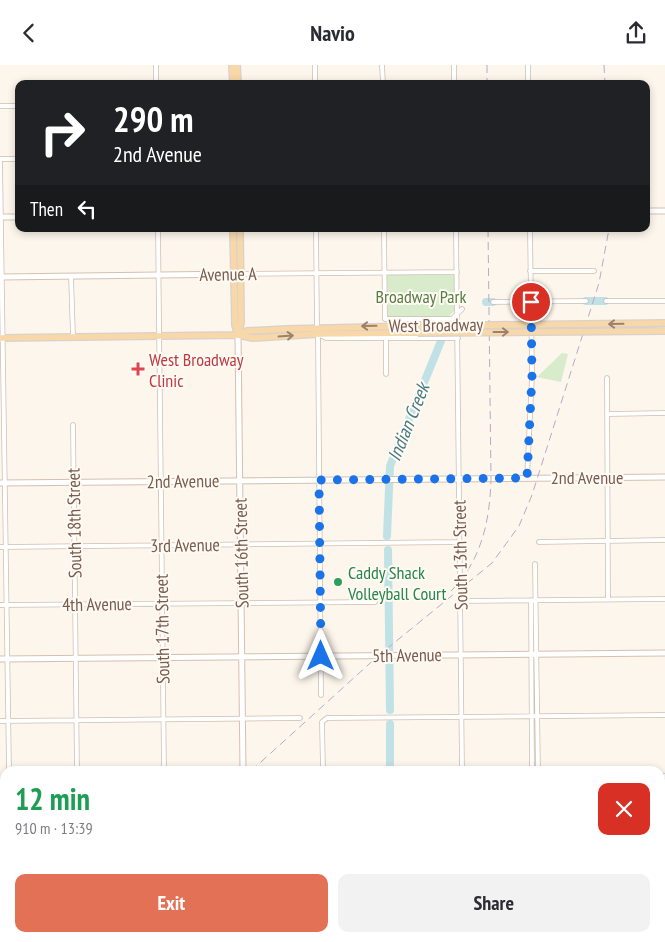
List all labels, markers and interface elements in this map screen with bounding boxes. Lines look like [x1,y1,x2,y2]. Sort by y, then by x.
icon: back [15,19,43,47]
text: Navio [310,19,355,47]
icon: share [622,19,650,47]
text: 290 m [113,96,194,142]
icon: right [30,100,95,165]
text: 2nd Avenue [113,140,202,168]
icon: left [73,195,101,223]
text: Then [30,197,63,221]
street label: Avenue A [199,262,257,286]
pin [510,281,552,323]
park label: Broadway Park [376,285,466,308]
icon: arrive [517,288,545,316]
street label: West Broadway [389,313,484,337]
one-way arrow [609,319,625,329]
one-way arrow [361,321,377,331]
one-way arrow [493,327,509,337]
one-way arrow [278,331,294,341]
place label: West Broadway Clinic [149,348,244,392]
marker: West Broadway Clinic [131,362,145,376]
water label: Indian Creek [382,377,435,464]
street label: 2nd Avenue [551,466,623,489]
street label: South 18th Street [62,468,86,578]
street label: 2nd Avenue [146,469,220,493]
street label: South 16th Street [229,498,253,608]
street label: South 13th Street [448,500,472,610]
street label: 3rd Avenue [150,533,220,557]
place label: Caddy Shack Volleyball Court [347,561,446,605]
street label: South 17th Street [150,574,174,684]
marker: Caddy Shack Volleyball Court [332,576,344,588]
street label: 4th Avenue [62,592,132,616]
position arrow [294,629,346,681]
street label: 5th Avenue [372,643,442,667]
text: 12 min [15,779,90,818]
button: close [598,783,650,835]
text: 910 m · 13:39 [15,818,93,838]
button: Exit [15,874,328,932]
button: Share [338,874,650,932]

